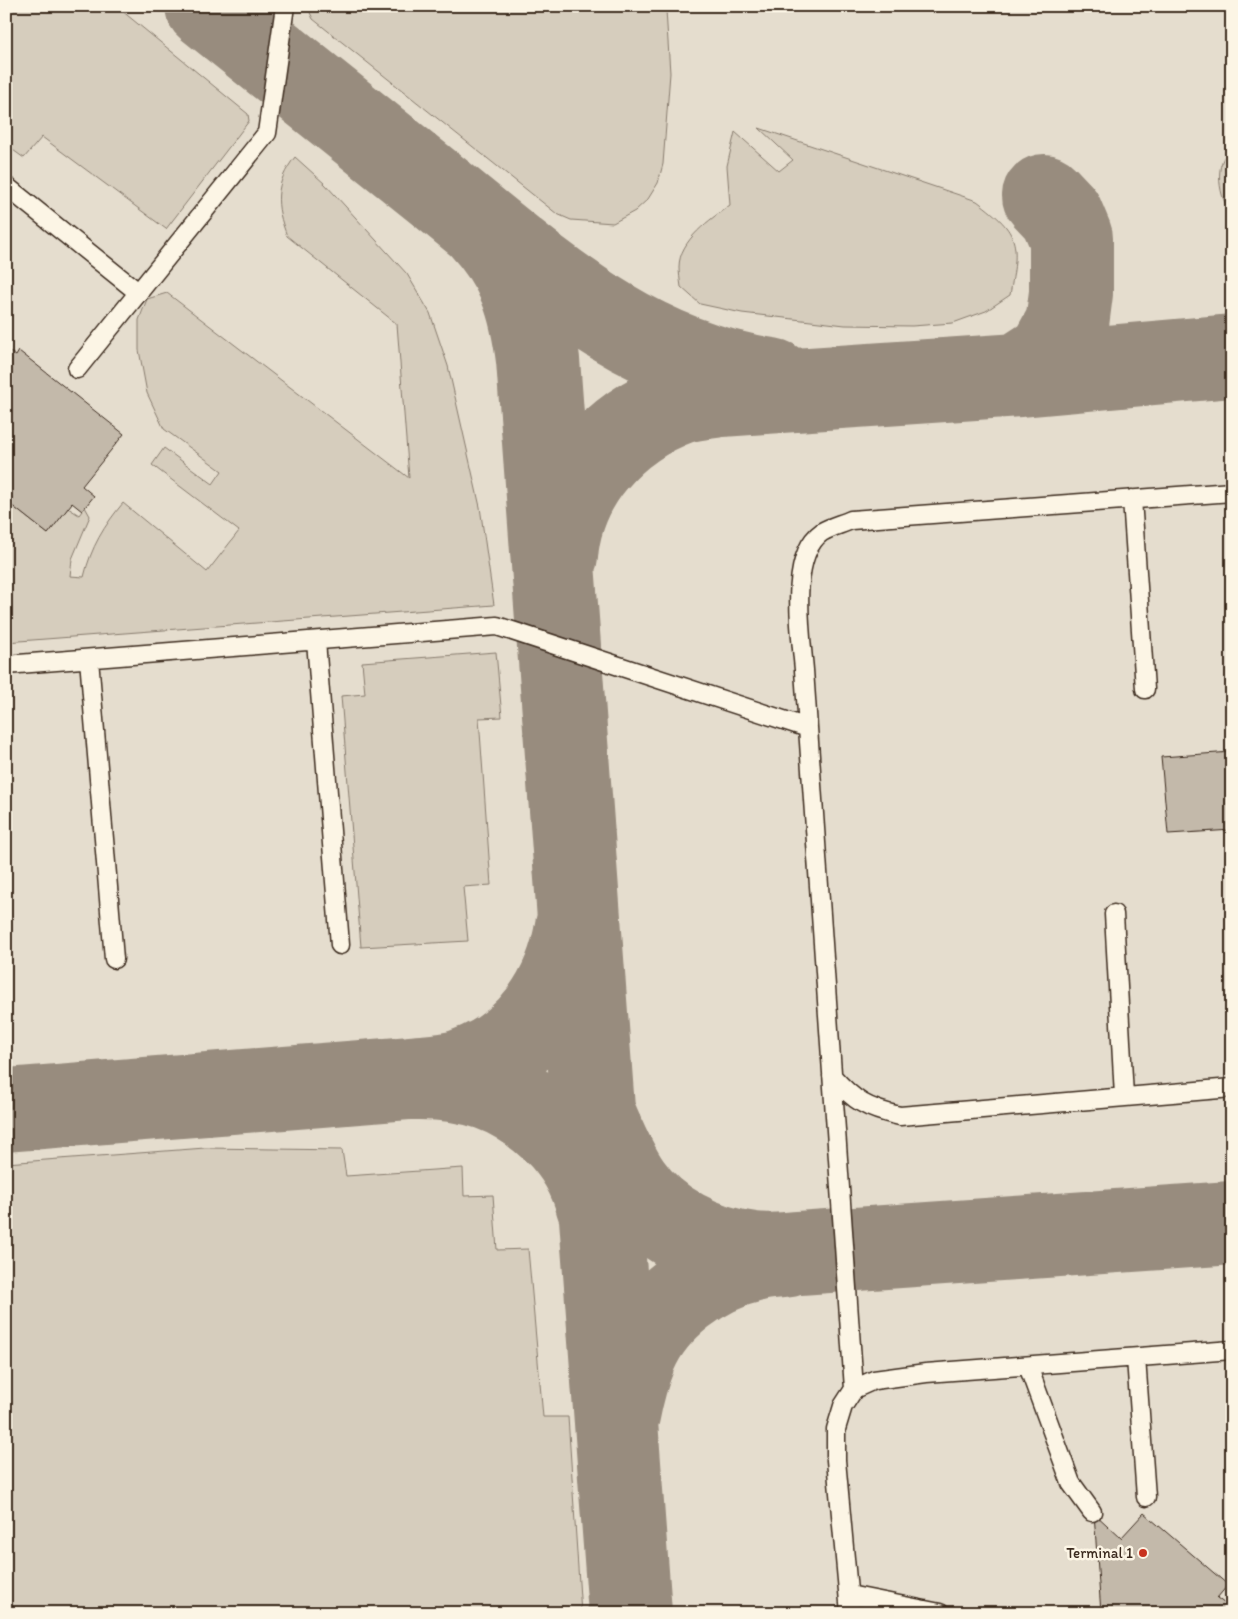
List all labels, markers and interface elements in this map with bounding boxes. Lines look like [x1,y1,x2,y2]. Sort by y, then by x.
place label: Terminal 1 [1066,1544,1133,1562]
marker: Terminal 1 [1137,1547,1149,1559]

